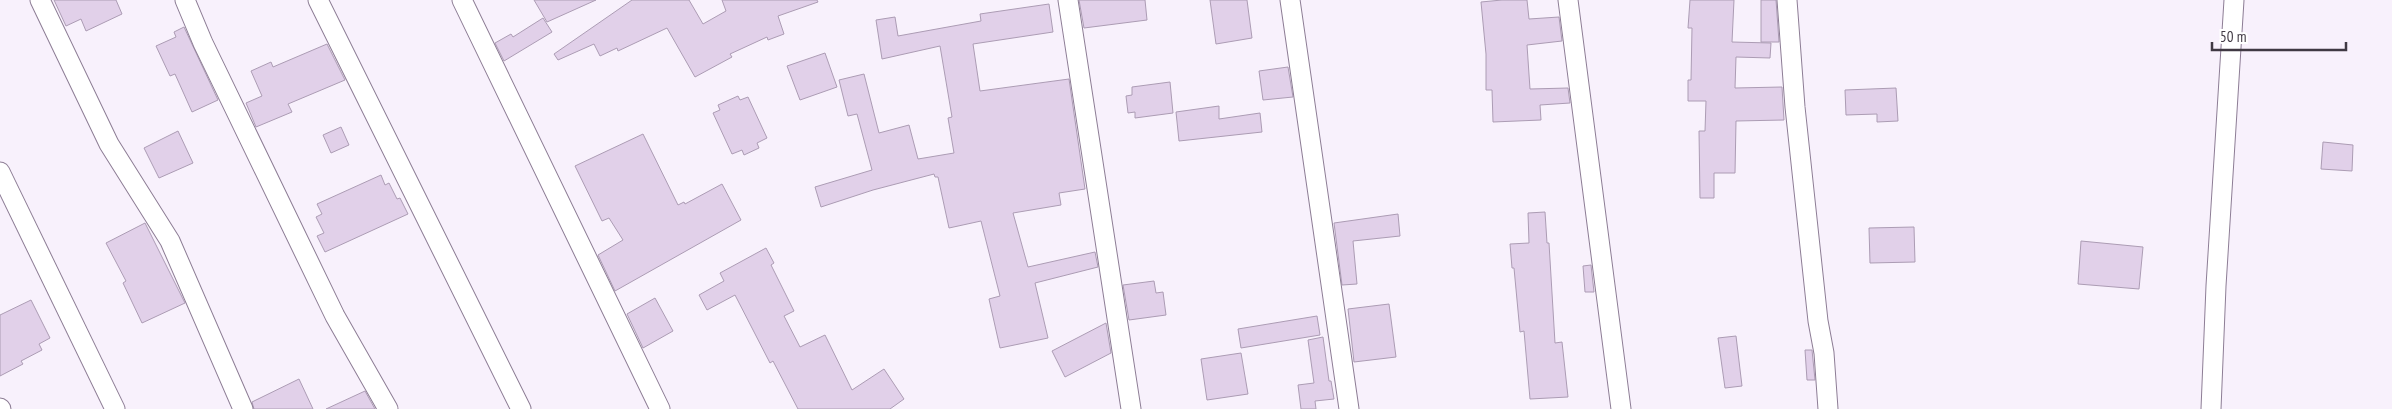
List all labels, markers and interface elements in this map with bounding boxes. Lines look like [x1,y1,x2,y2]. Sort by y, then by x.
scale bar [2212,20,2346,52]
text: 50 m [2220,27,2246,46]

